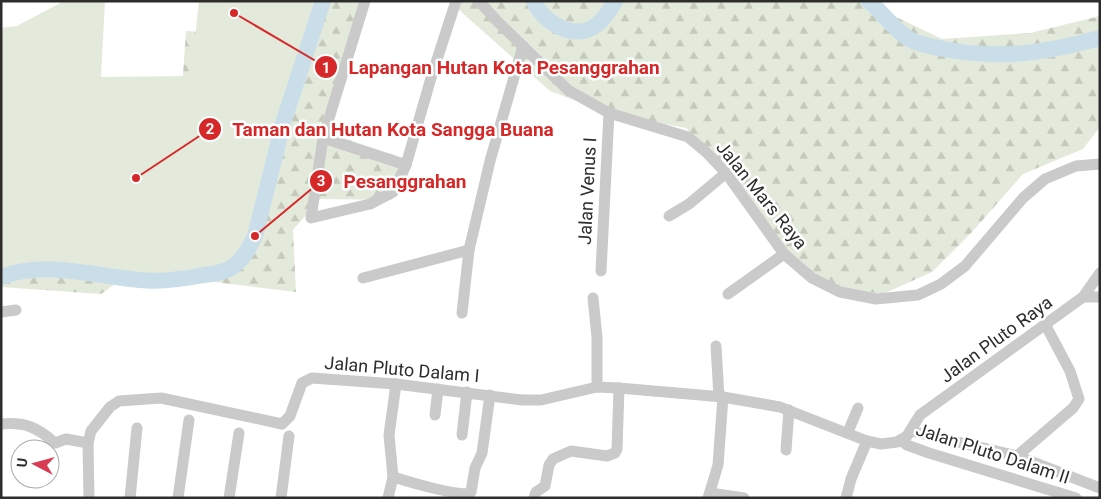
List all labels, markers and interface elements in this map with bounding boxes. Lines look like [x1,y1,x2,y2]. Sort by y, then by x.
callout: Lapangan Hutan Kota Pesanggrahan [314,50,670,84]
text: Lapangan Hutan Kota Pesanggrahan [348,56,660,79]
text: 1 [322,59,330,77]
callout: Taman dan Hutan Kota Sangga Buana [197,112,564,146]
text: Taman dan Hutan Kota Sangga Buana [232,118,554,141]
text: 2 [206,120,215,138]
street label: Jalan Venus I [574,137,600,245]
street label: Jalan Mars Raya [712,137,812,253]
callout: Pesanggrahan [309,164,477,198]
text: Pesanggrahan [344,170,466,193]
text: 3 [317,172,325,190]
street label: Jalan Pluto Raya [936,291,1056,387]
street label: Jalan Pluto Dalam I [324,352,480,386]
street label: Jalan Pluto Dalam II [914,418,1072,488]
north arrow [10,439,60,489]
text: U [14,457,31,468]

